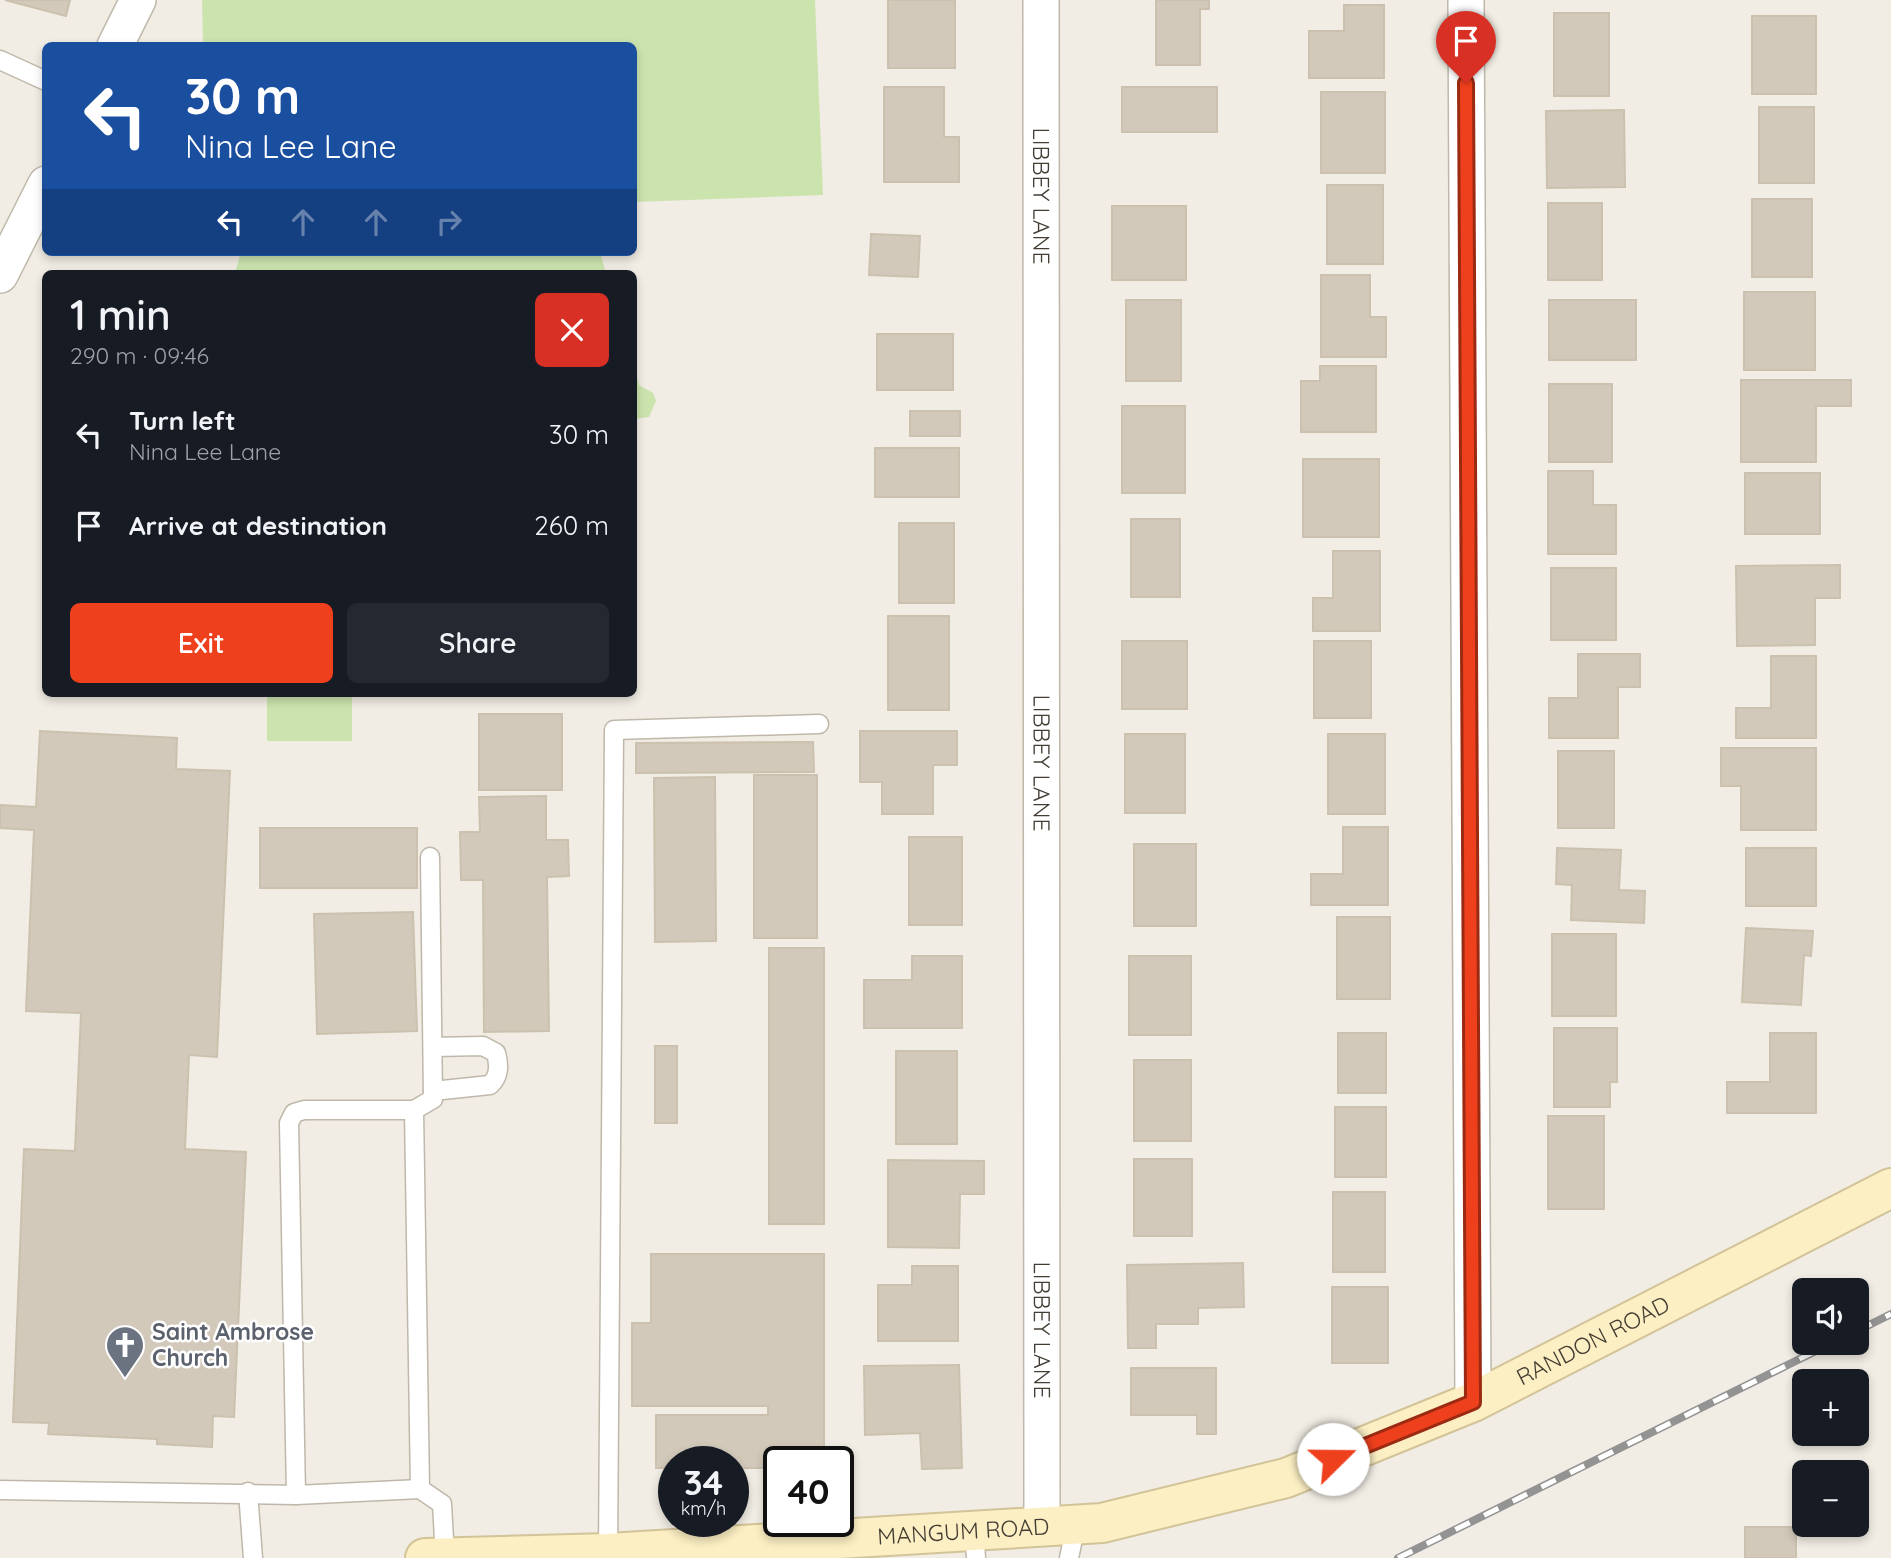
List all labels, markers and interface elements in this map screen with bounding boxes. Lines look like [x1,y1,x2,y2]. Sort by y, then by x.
pin [1436,11,1496,83]
icon: arrive [1447,22,1485,60]
text: 30 m [185,65,300,126]
icon: left [70,70,161,161]
text: Nina Lee Lane [185,126,397,166]
street label: LIBBEY LANE [1027,127,1056,265]
icon: left [211,203,249,241]
icon: ahead [284,203,322,241]
icon: ahead [357,203,395,241]
icon: right [430,203,468,241]
text: 1 min [70,288,171,341]
button: close [535,293,609,367]
text: 290 m · 09:46 [70,341,209,370]
text: Turn left [129,404,236,437]
icon: left [70,416,108,454]
text: 30 m [549,418,609,451]
text: Nina Lee Lane [129,437,281,466]
icon: arrive [70,507,108,545]
text: Arrive at destination [129,509,387,542]
text: 260 m [534,509,609,542]
button: Exit [70,603,333,683]
button: Share [347,603,609,683]
street label: LIBBEY LANE [1027,694,1057,832]
street label: LIBBEY LANE [1028,1261,1057,1399]
map controls [1792,1278,1869,1537]
button: sound [1792,1278,1869,1355]
street label: RANDON ROAD [1511,1289,1674,1391]
place label: Saint Ambrose Church [152,1317,314,1372]
church icon: Saint Ambrose Church [104,1324,146,1379]
button: + [1792,1369,1869,1446]
position arrow [1296,1422,1370,1496]
speed limit sign: 40 [763,1446,854,1537]
text: 34 [684,1460,723,1504]
button: − [1792,1460,1869,1537]
text: km/h [681,1497,726,1520]
street label: MANGUM ROAD [876,1511,1050,1551]

